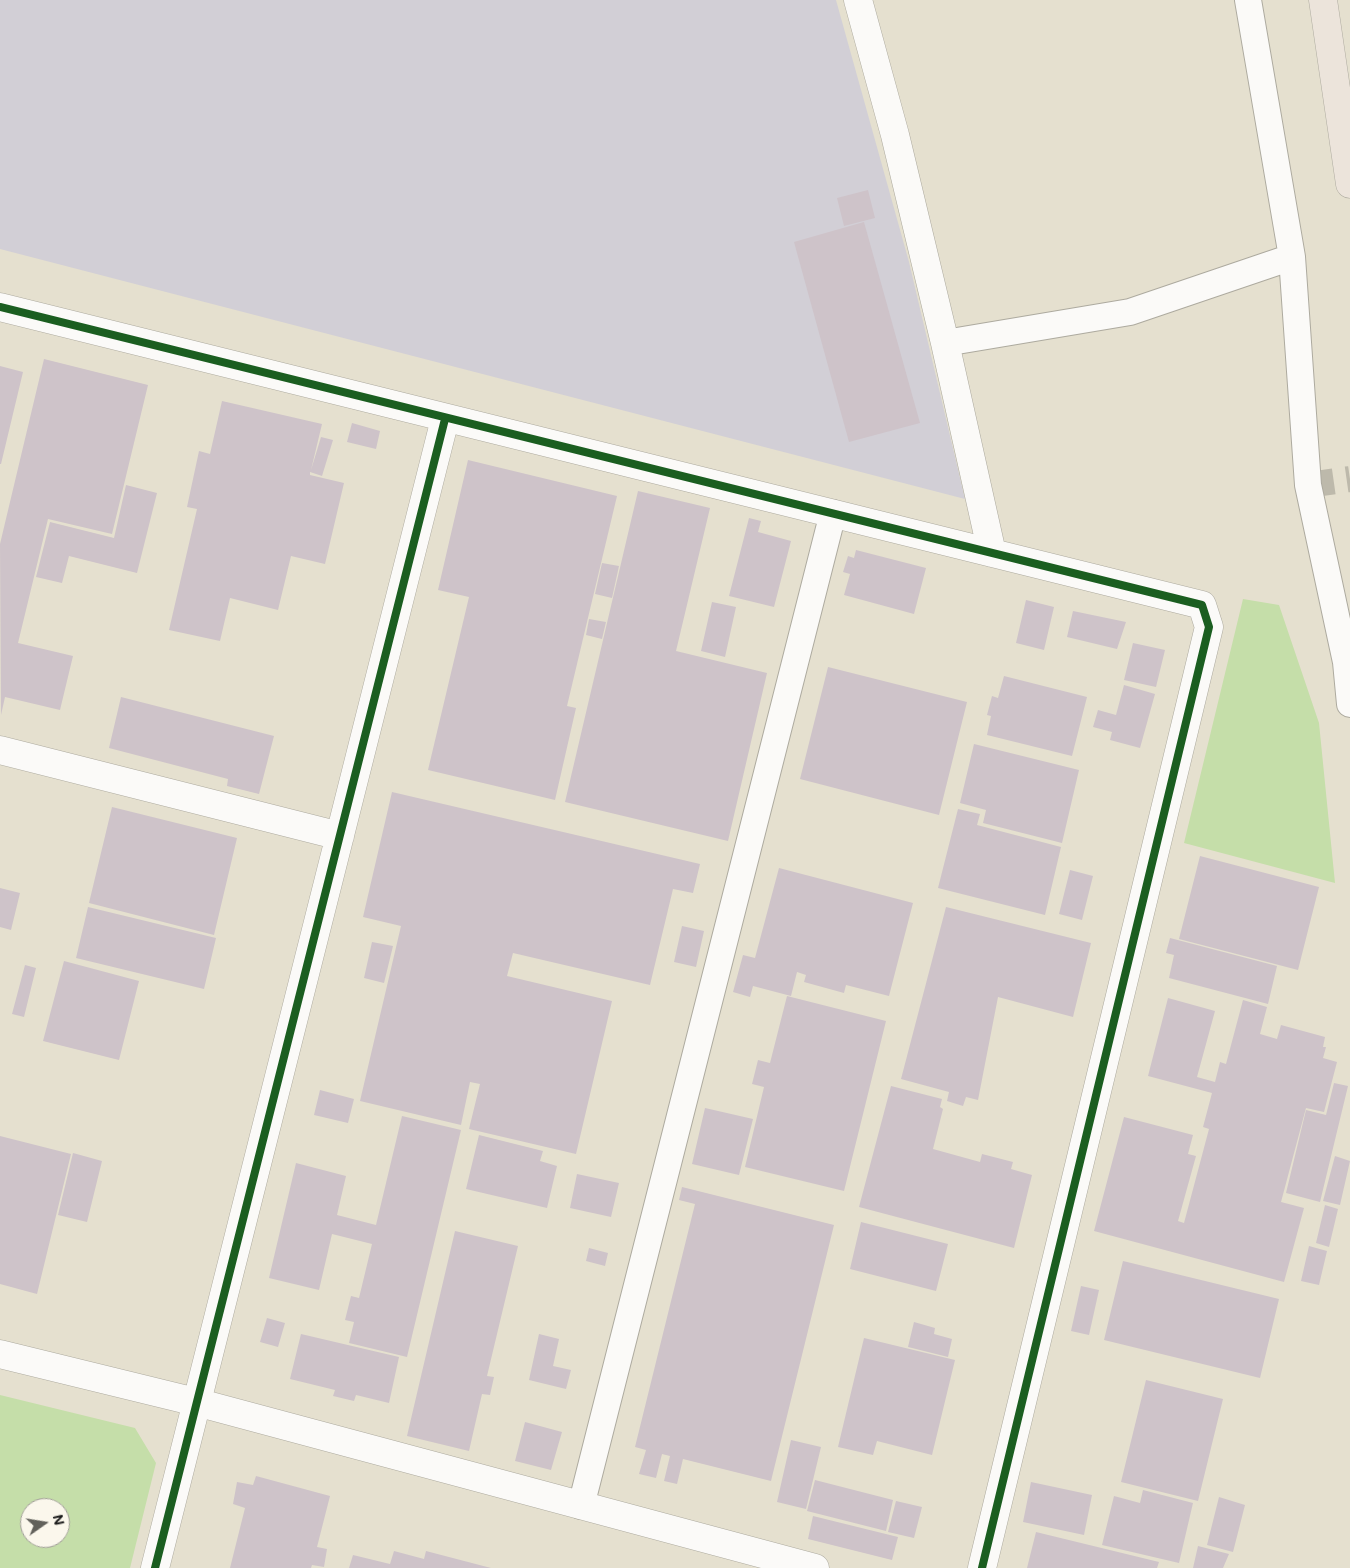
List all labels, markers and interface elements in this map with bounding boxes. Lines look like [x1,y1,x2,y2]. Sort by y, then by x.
north arrow [20,1498,70,1548]
text: N [49,1512,70,1527]

